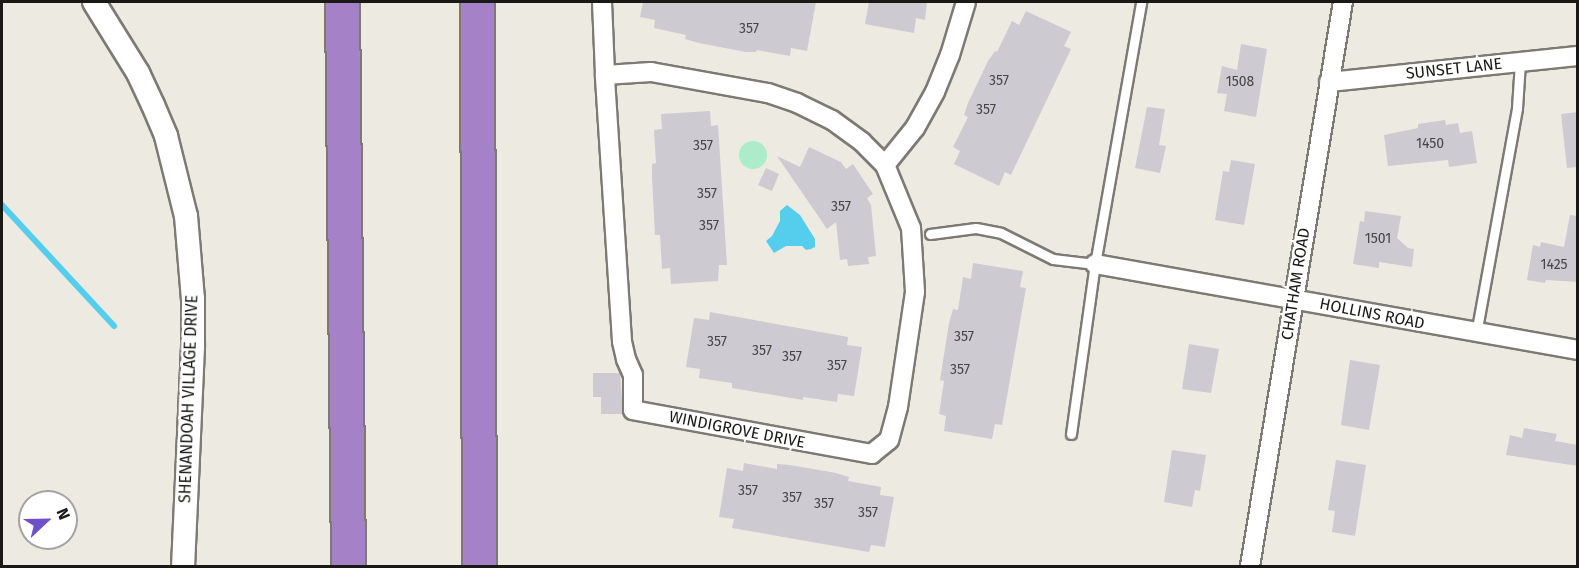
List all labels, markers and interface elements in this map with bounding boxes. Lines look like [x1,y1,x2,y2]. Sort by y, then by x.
house number: 357 [739,21,759,37]
street label: SUNSET LANE [1405,54,1503,84]
house number: 357 [989,73,1009,89]
house number: 1508 [1226,74,1254,90]
house number: 357 [976,102,996,118]
house number: 1450 [1416,136,1444,152]
house number: 357 [693,138,713,154]
house number: 357 [697,186,717,202]
house number: 357 [831,199,851,215]
house number: 357 [699,218,719,234]
street label: CHATHAM ROAD [1278,227,1314,341]
house number: 1501 [1365,231,1391,247]
house number: 1425 [1540,257,1568,273]
street label: HOLLINS ROAD [1318,294,1426,334]
street label: SHENANDOAH VILLAGE DRIVE [176,295,202,503]
house number: 357 [954,329,974,345]
house number: 357 [707,334,727,350]
house number: 357 [752,343,772,359]
house number: 357 [782,349,802,365]
house number: 357 [827,358,847,374]
house number: 357 [950,362,970,378]
street label: WINDIGROVE DRIVE [667,407,807,453]
house number: 357 [738,483,758,499]
north arrow [18,490,78,550]
house number: 357 [782,490,802,506]
house number: 357 [814,496,834,512]
text: N [53,505,74,522]
house number: 357 [858,505,878,521]

